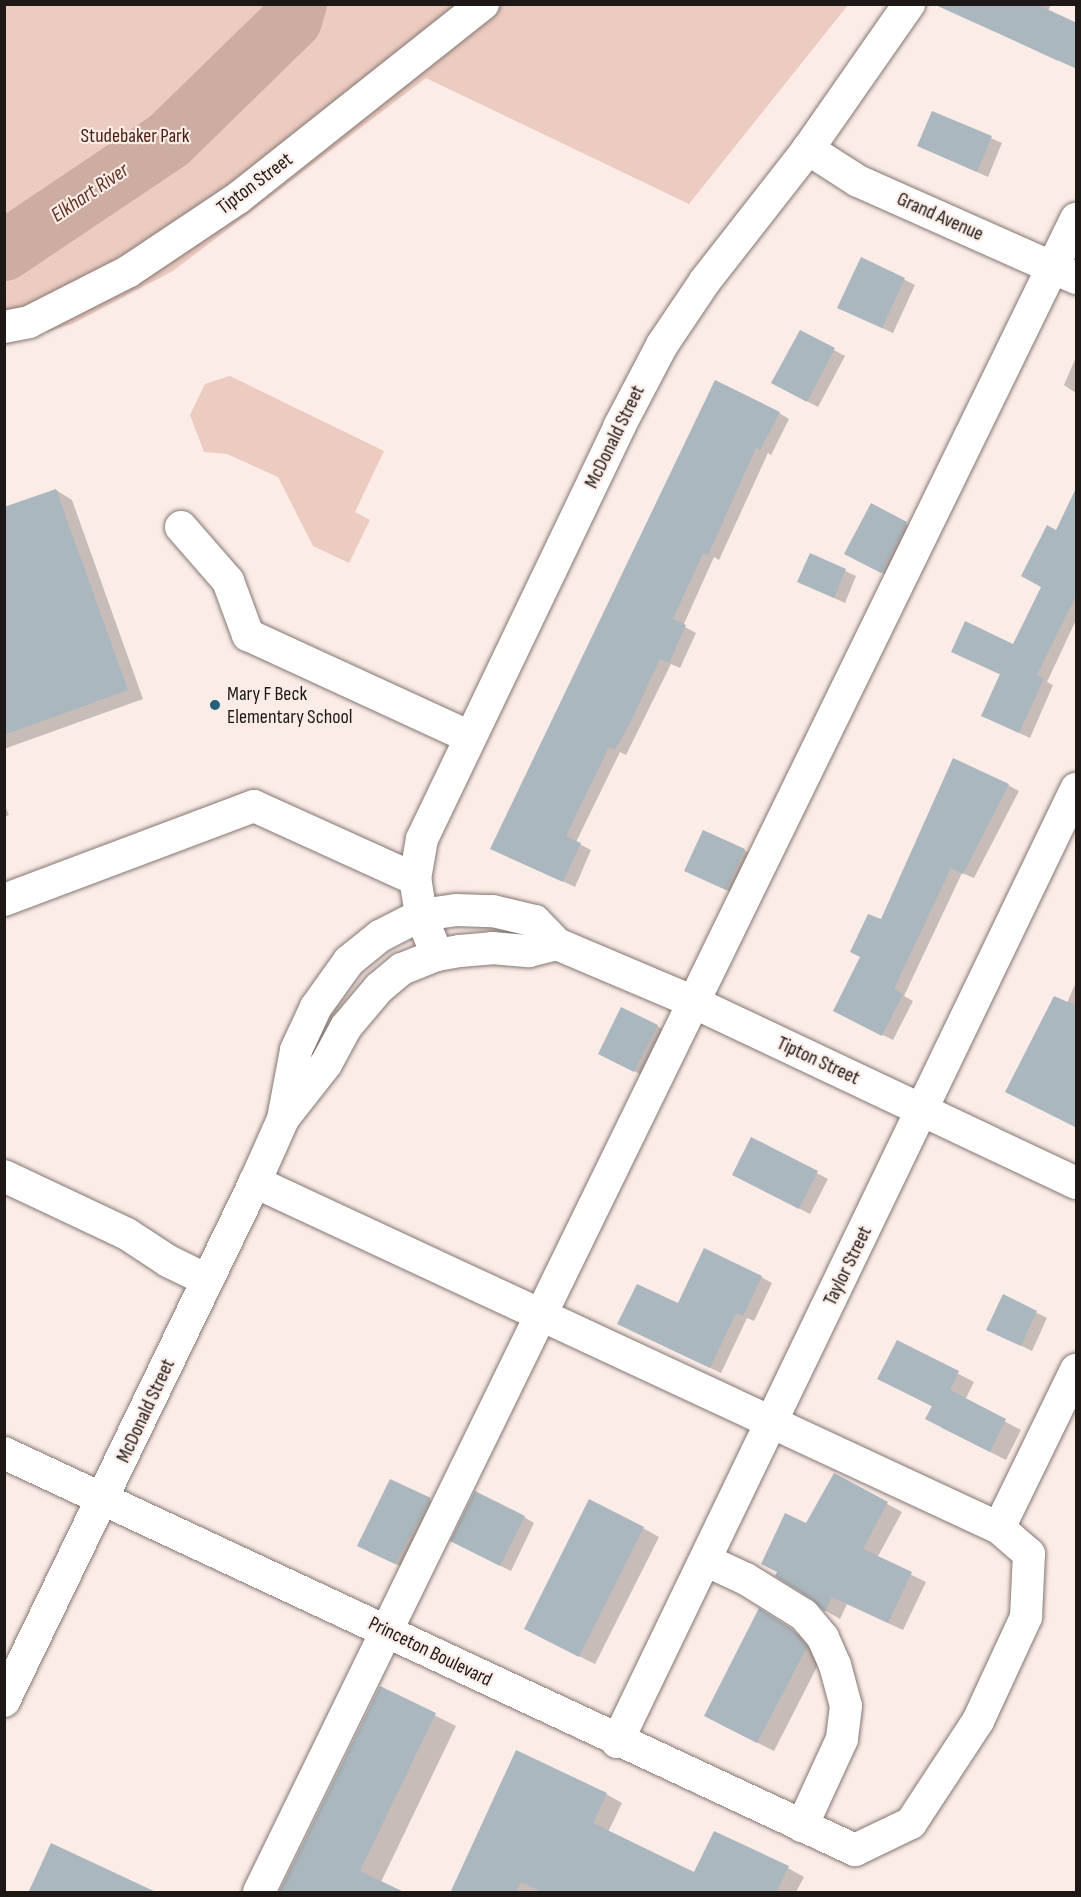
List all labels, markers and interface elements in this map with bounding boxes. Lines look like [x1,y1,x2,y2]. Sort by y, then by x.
park label: Studebaker Park [81,124,189,148]
street label: Tipton Street [213,148,297,220]
water label: Elkhart River [46,158,134,228]
street label: Grand Avenue [893,187,987,247]
street label: McDonald Street [580,382,650,492]
place label: Mary F Beck Elementary School [227,682,353,729]
marker: Mary F Beck Elementary School [208,698,222,712]
street label: Tipton Street [773,1031,863,1091]
street label: Taylor Street [819,1222,877,1310]
street label: McDonald Street [112,1355,180,1467]
street label: Princeton Boulevard [364,1612,496,1692]

